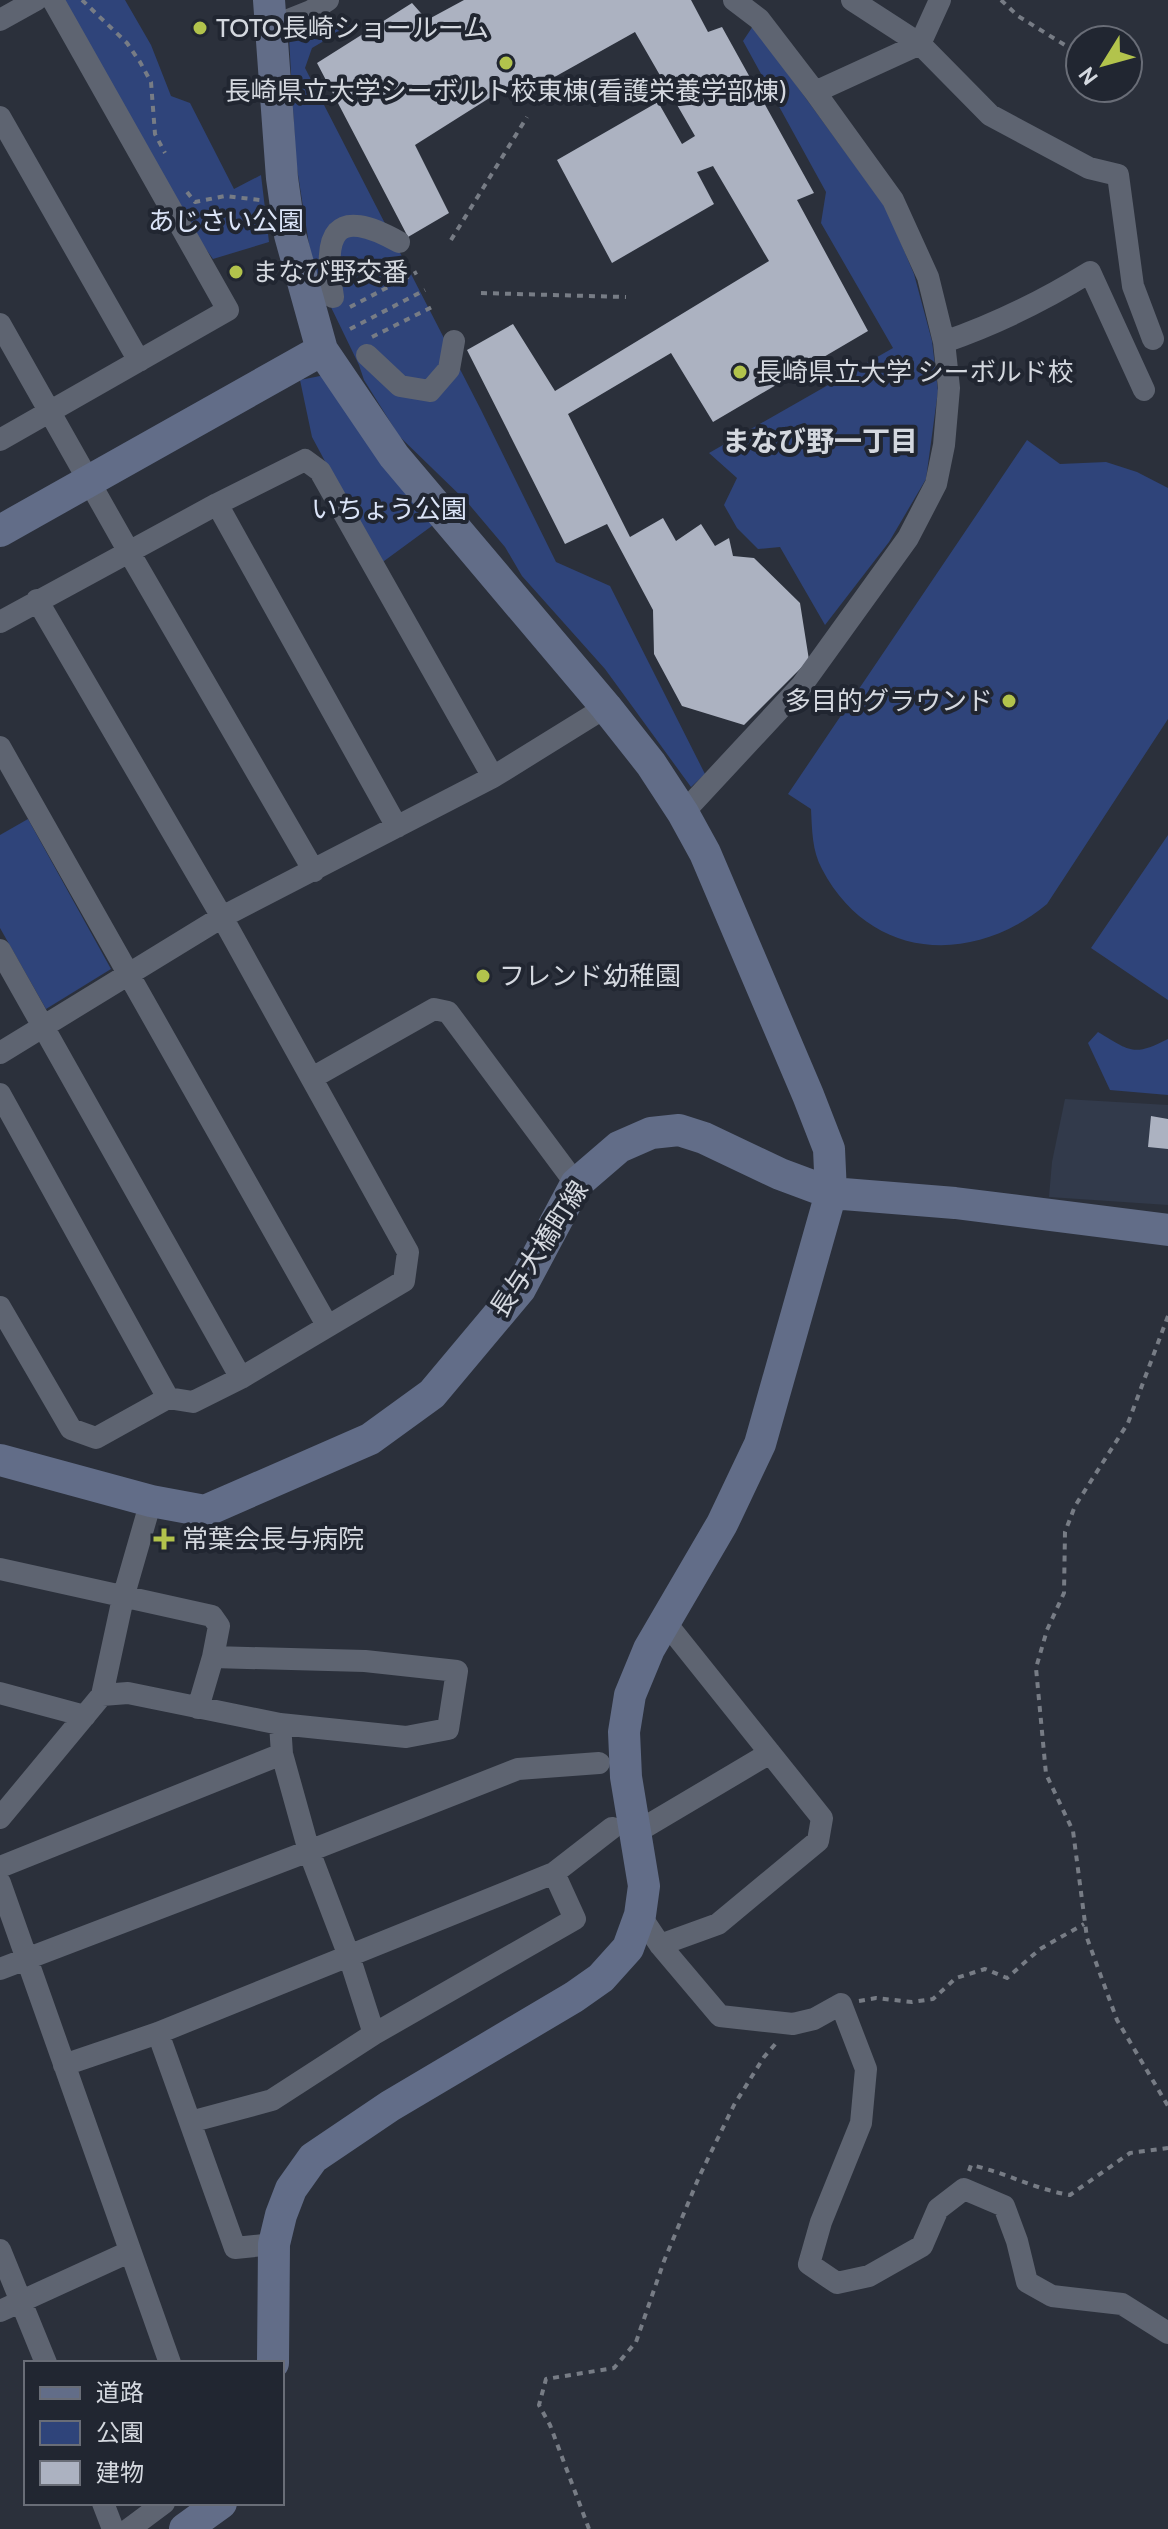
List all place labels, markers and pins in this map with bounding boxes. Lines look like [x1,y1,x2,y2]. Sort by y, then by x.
place label: TOTO長崎ショールーム [216,12,489,44]
marker: TOTO長崎ショールーム [191,19,209,37]
marker: 長崎県立大学シーボルト校東棟(看護栄養学部棟) [497,54,515,72]
place label: 長崎県立大学シーボルト校東棟(看護栄養学部棟) [225,75,787,107]
place label: まなび野交番 [252,256,408,288]
marker: まなび野交番 [227,263,245,281]
place label: 長崎県立大学 シーボルド校 [756,356,1074,388]
marker: 長崎県立大学 シーボルド校 [731,363,749,381]
place label: 多目的グラウンド [785,685,993,717]
marker: 多目的グラウンド [1000,692,1018,710]
place label: フレンド幼稚園 [499,960,681,992]
marker: フレンド幼稚園 [474,967,492,985]
place label: 常葉会長与病院 [182,1523,364,1555]
marker: 常葉会長与病院 [153,1528,175,1550]

